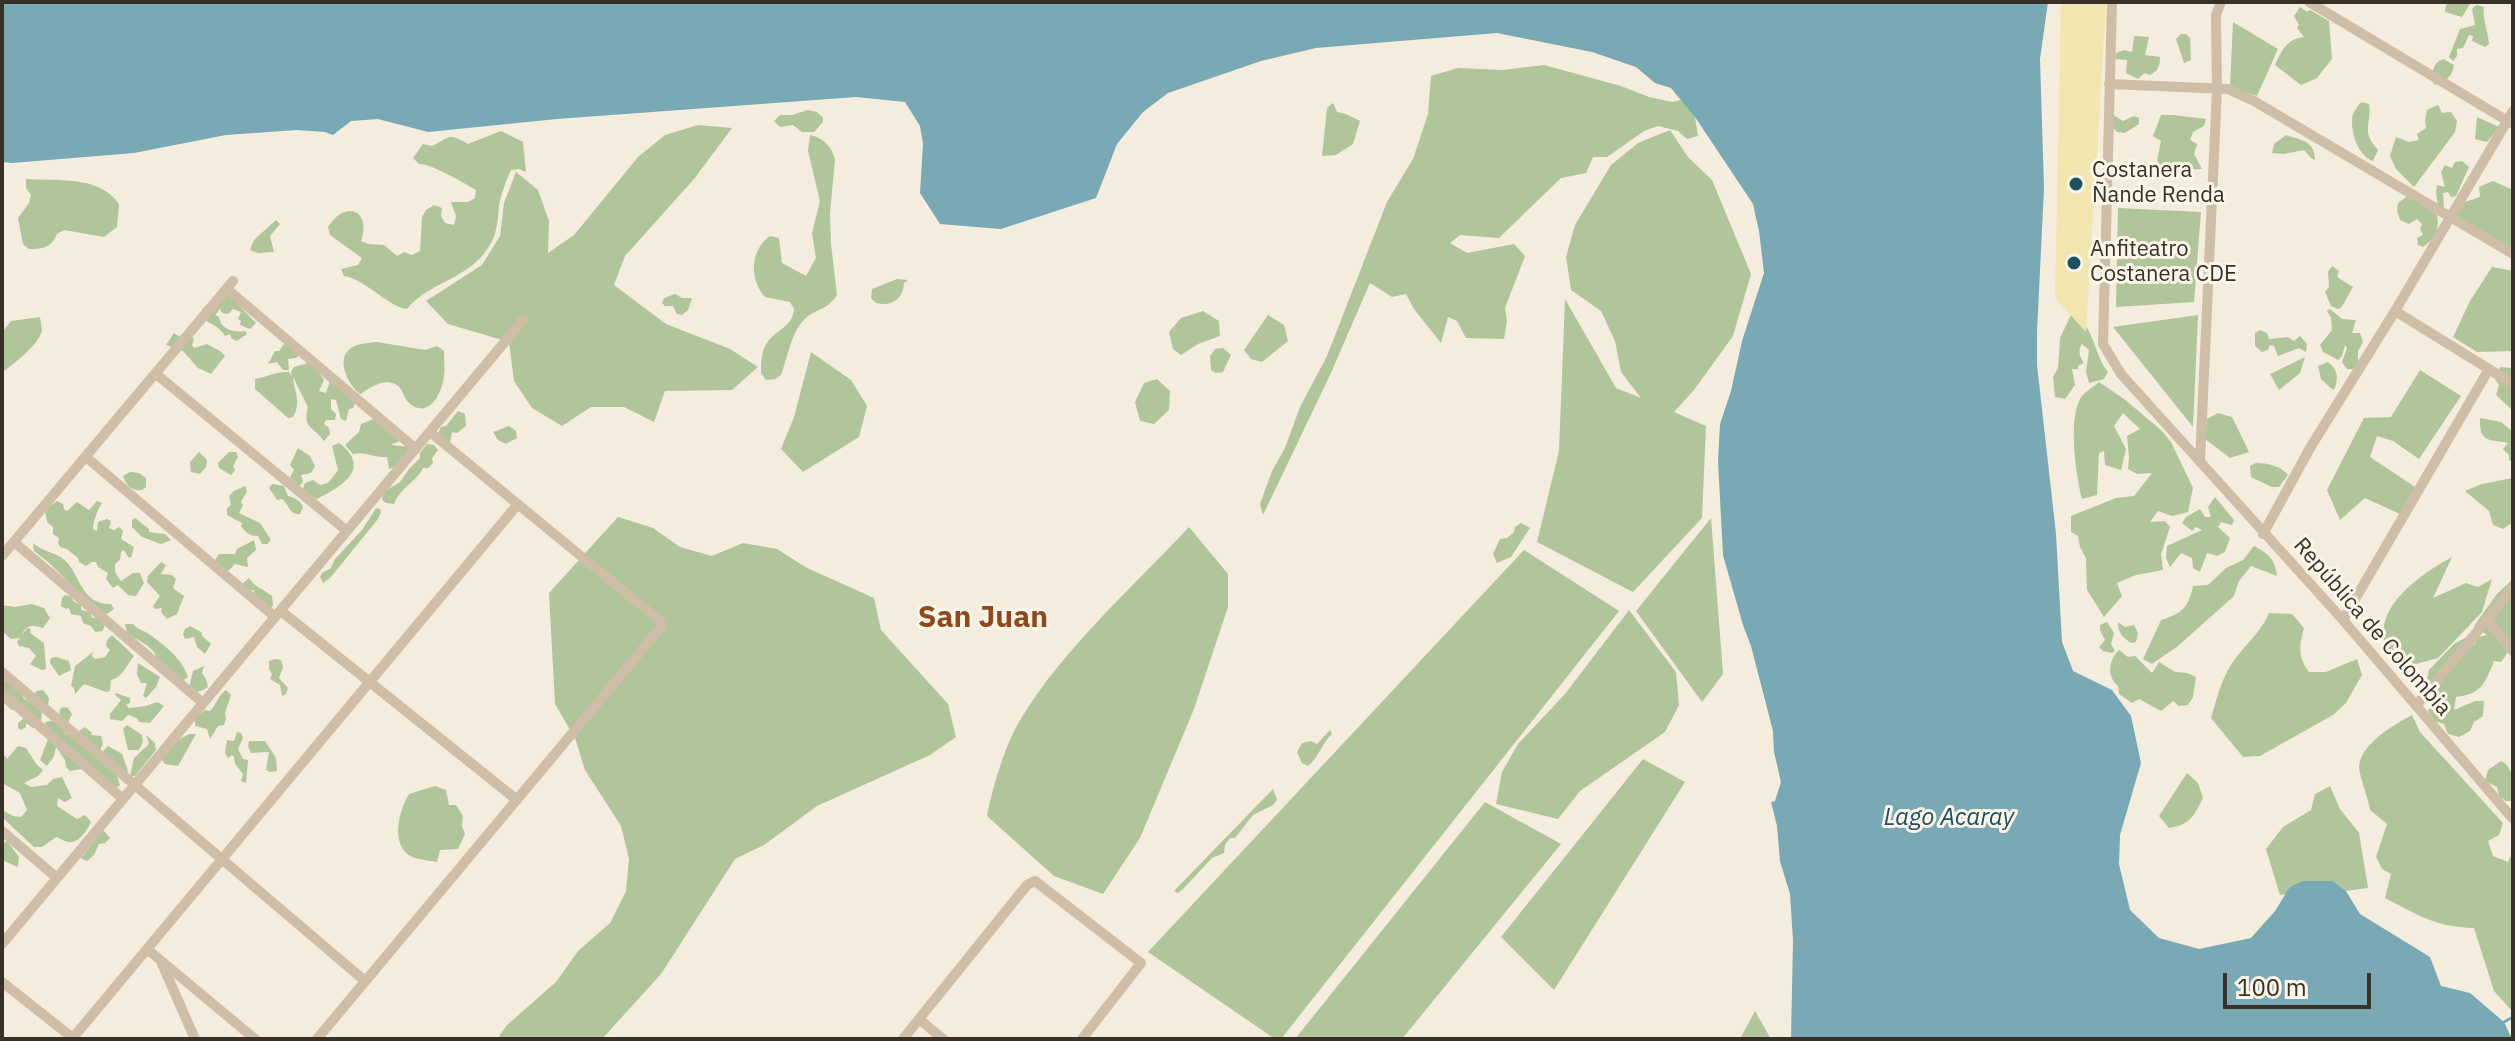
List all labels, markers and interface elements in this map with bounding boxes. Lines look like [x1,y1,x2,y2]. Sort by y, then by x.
place label: Costanera Ñande Renda [2092,158,2225,210]
marker: Costanera Ñande Renda [2067,175,2085,193]
place label: Anfiteatro Costanera CDE [2090,237,2237,288]
marker: Anfiteatro Costanera CDE [2065,254,2083,272]
street label: República de Colombia [2288,533,2456,721]
district label: San Juan [918,600,1048,636]
water label: Lago Acaray [1884,804,2014,832]
scale bar [2227,957,2375,1007]
text: 100 m [2237,971,2307,1003]

